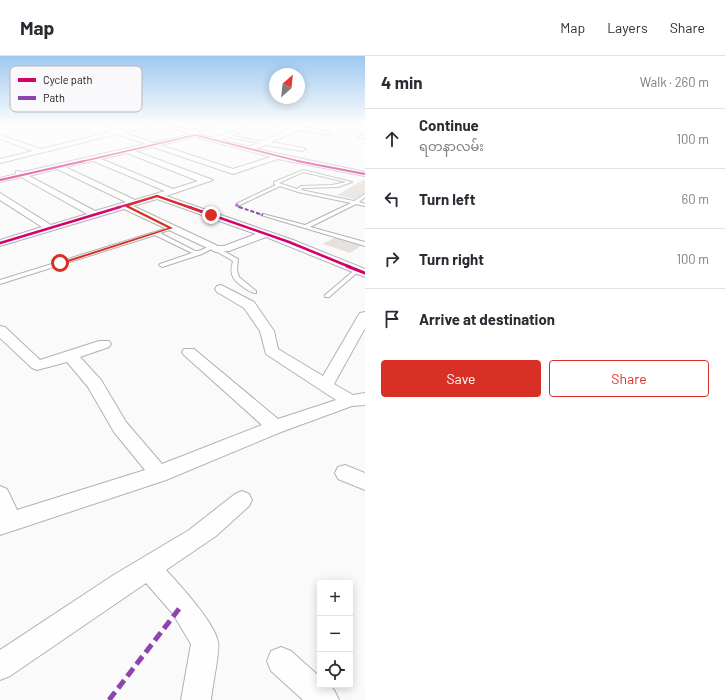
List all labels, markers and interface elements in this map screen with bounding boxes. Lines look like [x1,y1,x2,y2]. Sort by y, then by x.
text: Map [20,16,54,39]
text: Map [560,19,585,36]
text: Layers [607,19,648,36]
text: Share [670,19,705,36]
legend [10,66,142,112]
north arrow [269,68,305,104]
text: 4 min [381,72,423,92]
text: Cycle path [43,73,93,86]
text: Walk · 260 m [640,74,709,90]
text: Path [43,91,65,104]
text: Continue [419,116,479,134]
icon: ahead [381,128,403,150]
text: 100 m [676,131,709,147]
text: ရတနာလမ်း [419,138,484,154]
icon: left [381,188,403,210]
text: Turn left [419,190,475,208]
text: 60 m [682,191,709,207]
route end [202,206,220,224]
icon: right [381,248,403,270]
text: Turn right [419,250,484,268]
text: 100 m [676,251,709,267]
route start [51,254,69,272]
icon: arrive [381,308,403,330]
text: Arrive at destination [419,310,555,328]
button: Save [381,360,541,397]
button: Share [549,360,709,397]
map controls [317,580,353,688]
button: + [317,580,353,616]
button: − [317,616,353,652]
button: locate [317,652,353,688]

